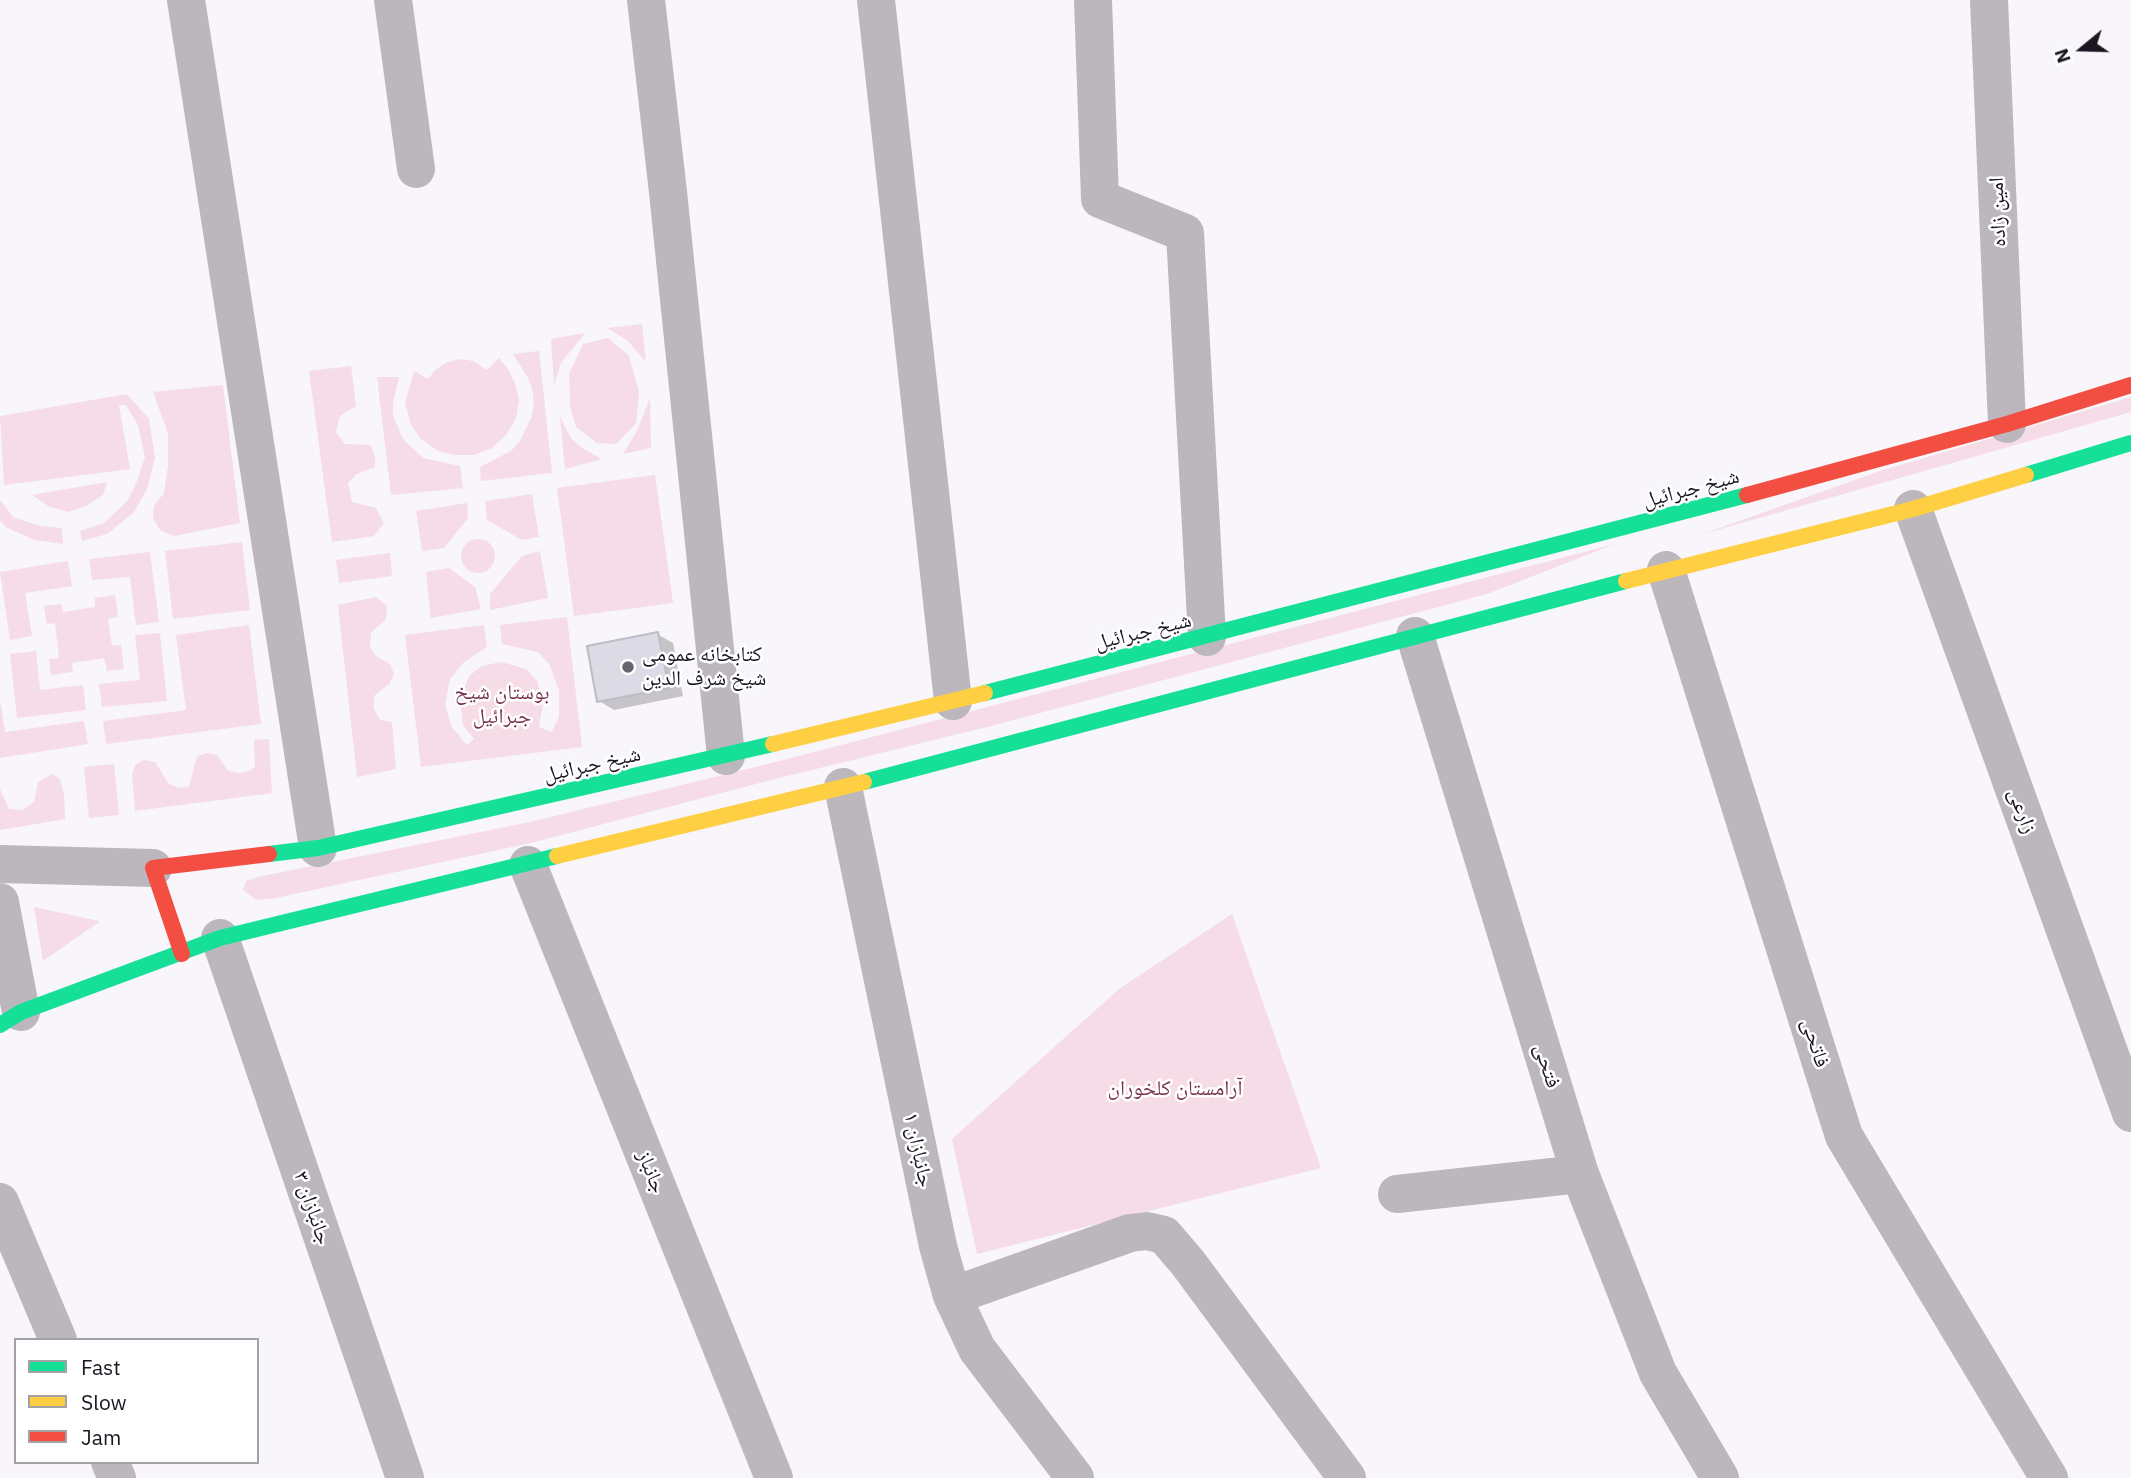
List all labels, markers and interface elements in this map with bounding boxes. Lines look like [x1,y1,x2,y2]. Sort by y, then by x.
north arrow [2047,14,2117,84]
text: N [2049,45,2076,66]
street label: امین زاده [1984,177,2012,247]
street label: شیخ جبرائیل [1640,464,1742,514]
street label: شیخ جبرائیل [1092,608,1194,656]
place label: کتابخانه عمومی شیخ شرف الدین [642,642,766,692]
marker: کتابخانه عمومی شیخ شرف الدین [620,659,636,675]
park label: بوستان شیخ جبرائیل [455,680,549,730]
street label: شیخ جبرائیل [541,742,643,788]
street label: زارعی [2002,785,2042,837]
street label: فاتحی [1796,1016,1834,1070]
street label: فتحی [1528,1041,1566,1091]
park label: آرامستان کلخوران [1108,1076,1242,1102]
street label: جانبازان ۱ [898,1110,938,1190]
street label: جانباز [631,1147,671,1197]
street label: جانبازان ۳ [288,1168,336,1248]
legend [14,1338,259,1464]
text: Fast [81,1353,121,1381]
text: Slow [81,1388,127,1416]
text: Jam [81,1423,121,1451]

